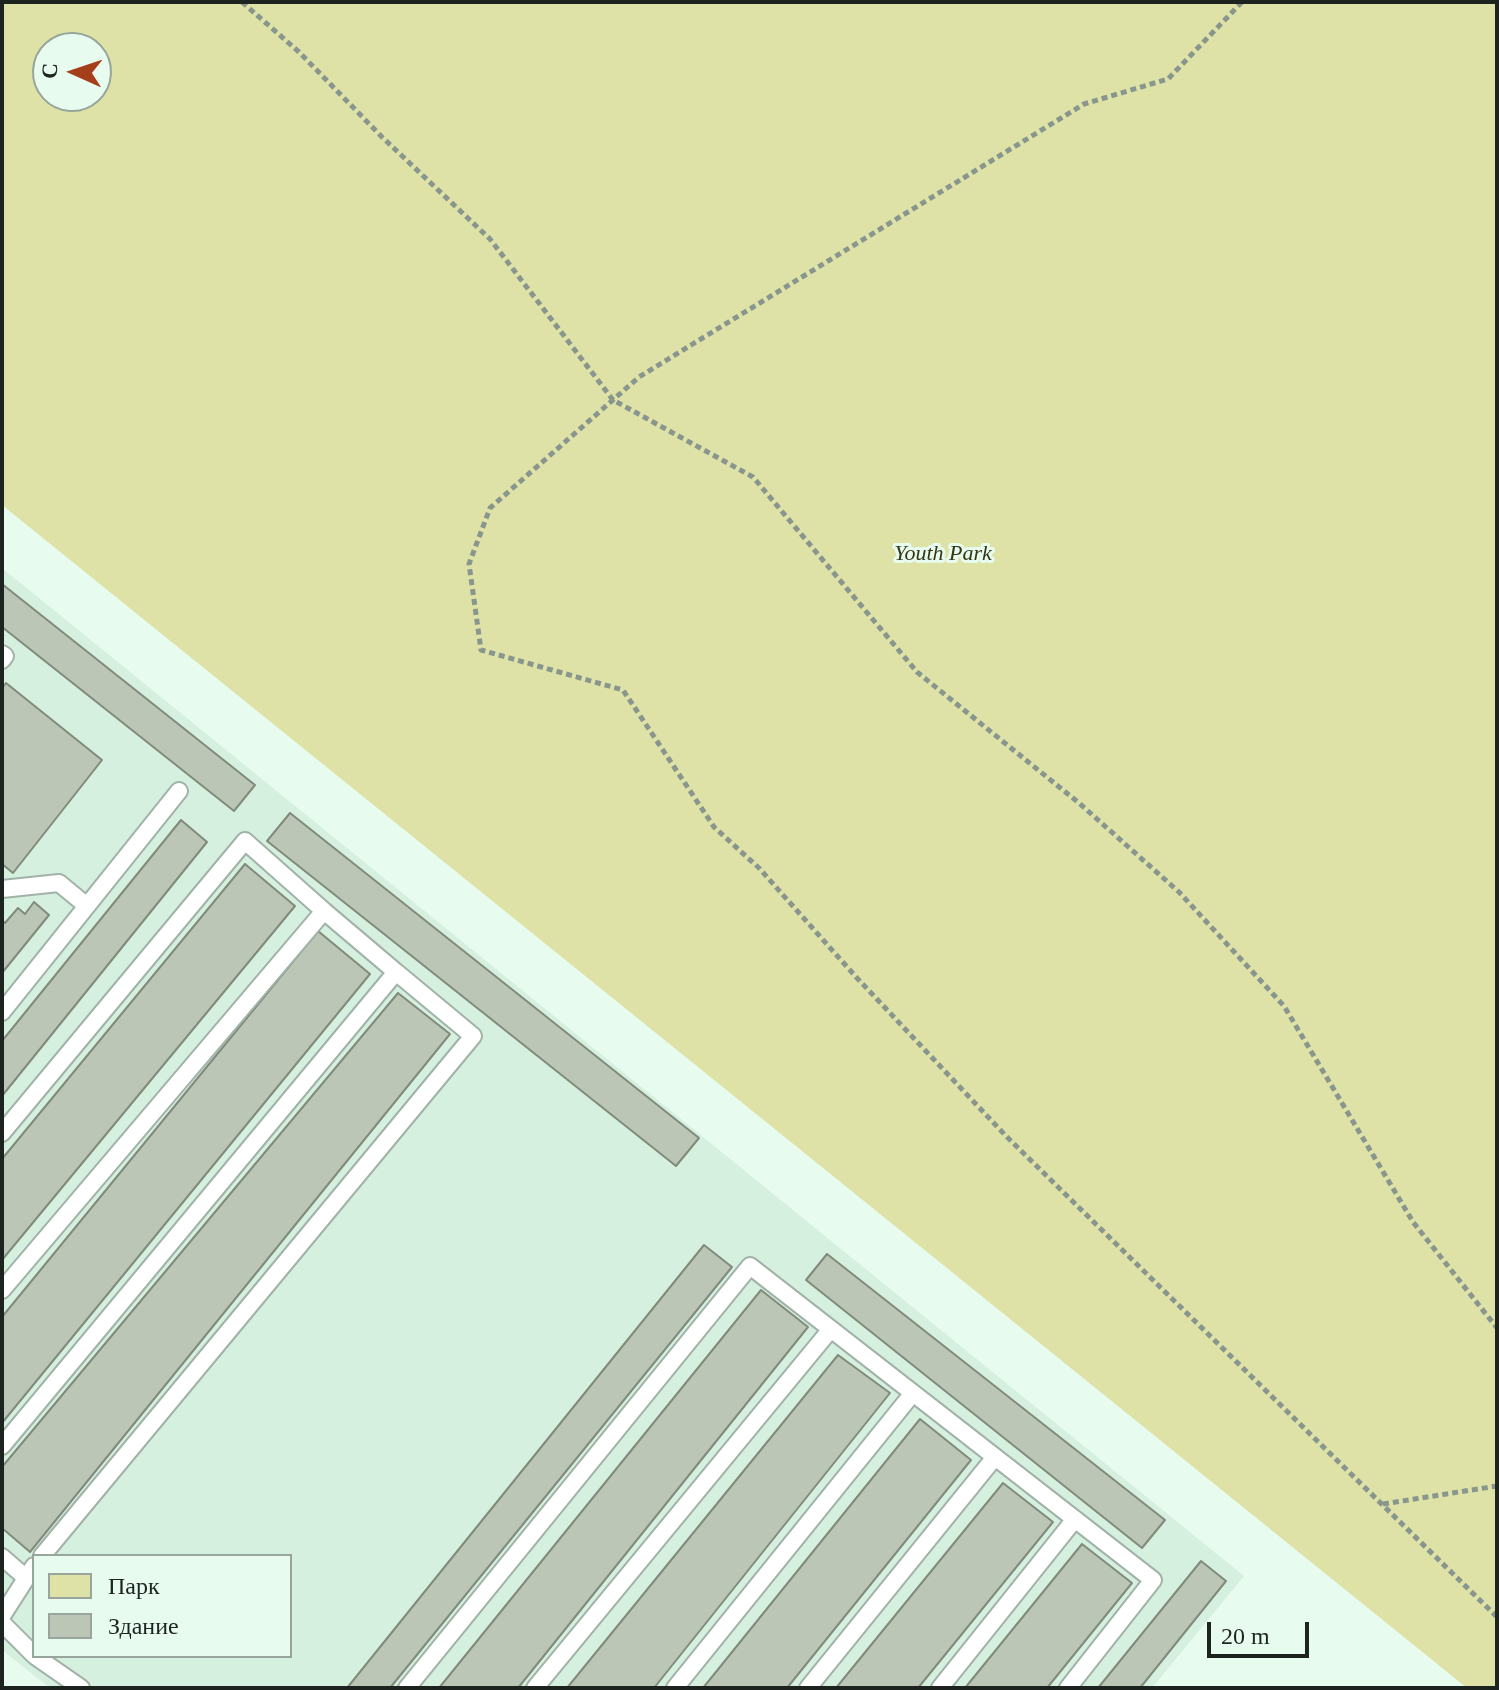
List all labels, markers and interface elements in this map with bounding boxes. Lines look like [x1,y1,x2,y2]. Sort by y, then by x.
north arrow [32,32,112,112]
text: С [37,62,62,79]
park label: Youth Park [894,541,992,567]
legend [32,1554,292,1658]
text: Парк [108,1573,160,1599]
scale bar [1211,1606,1313,1656]
text: Здание [108,1613,179,1639]
text: 20 m [1221,1623,1270,1649]

